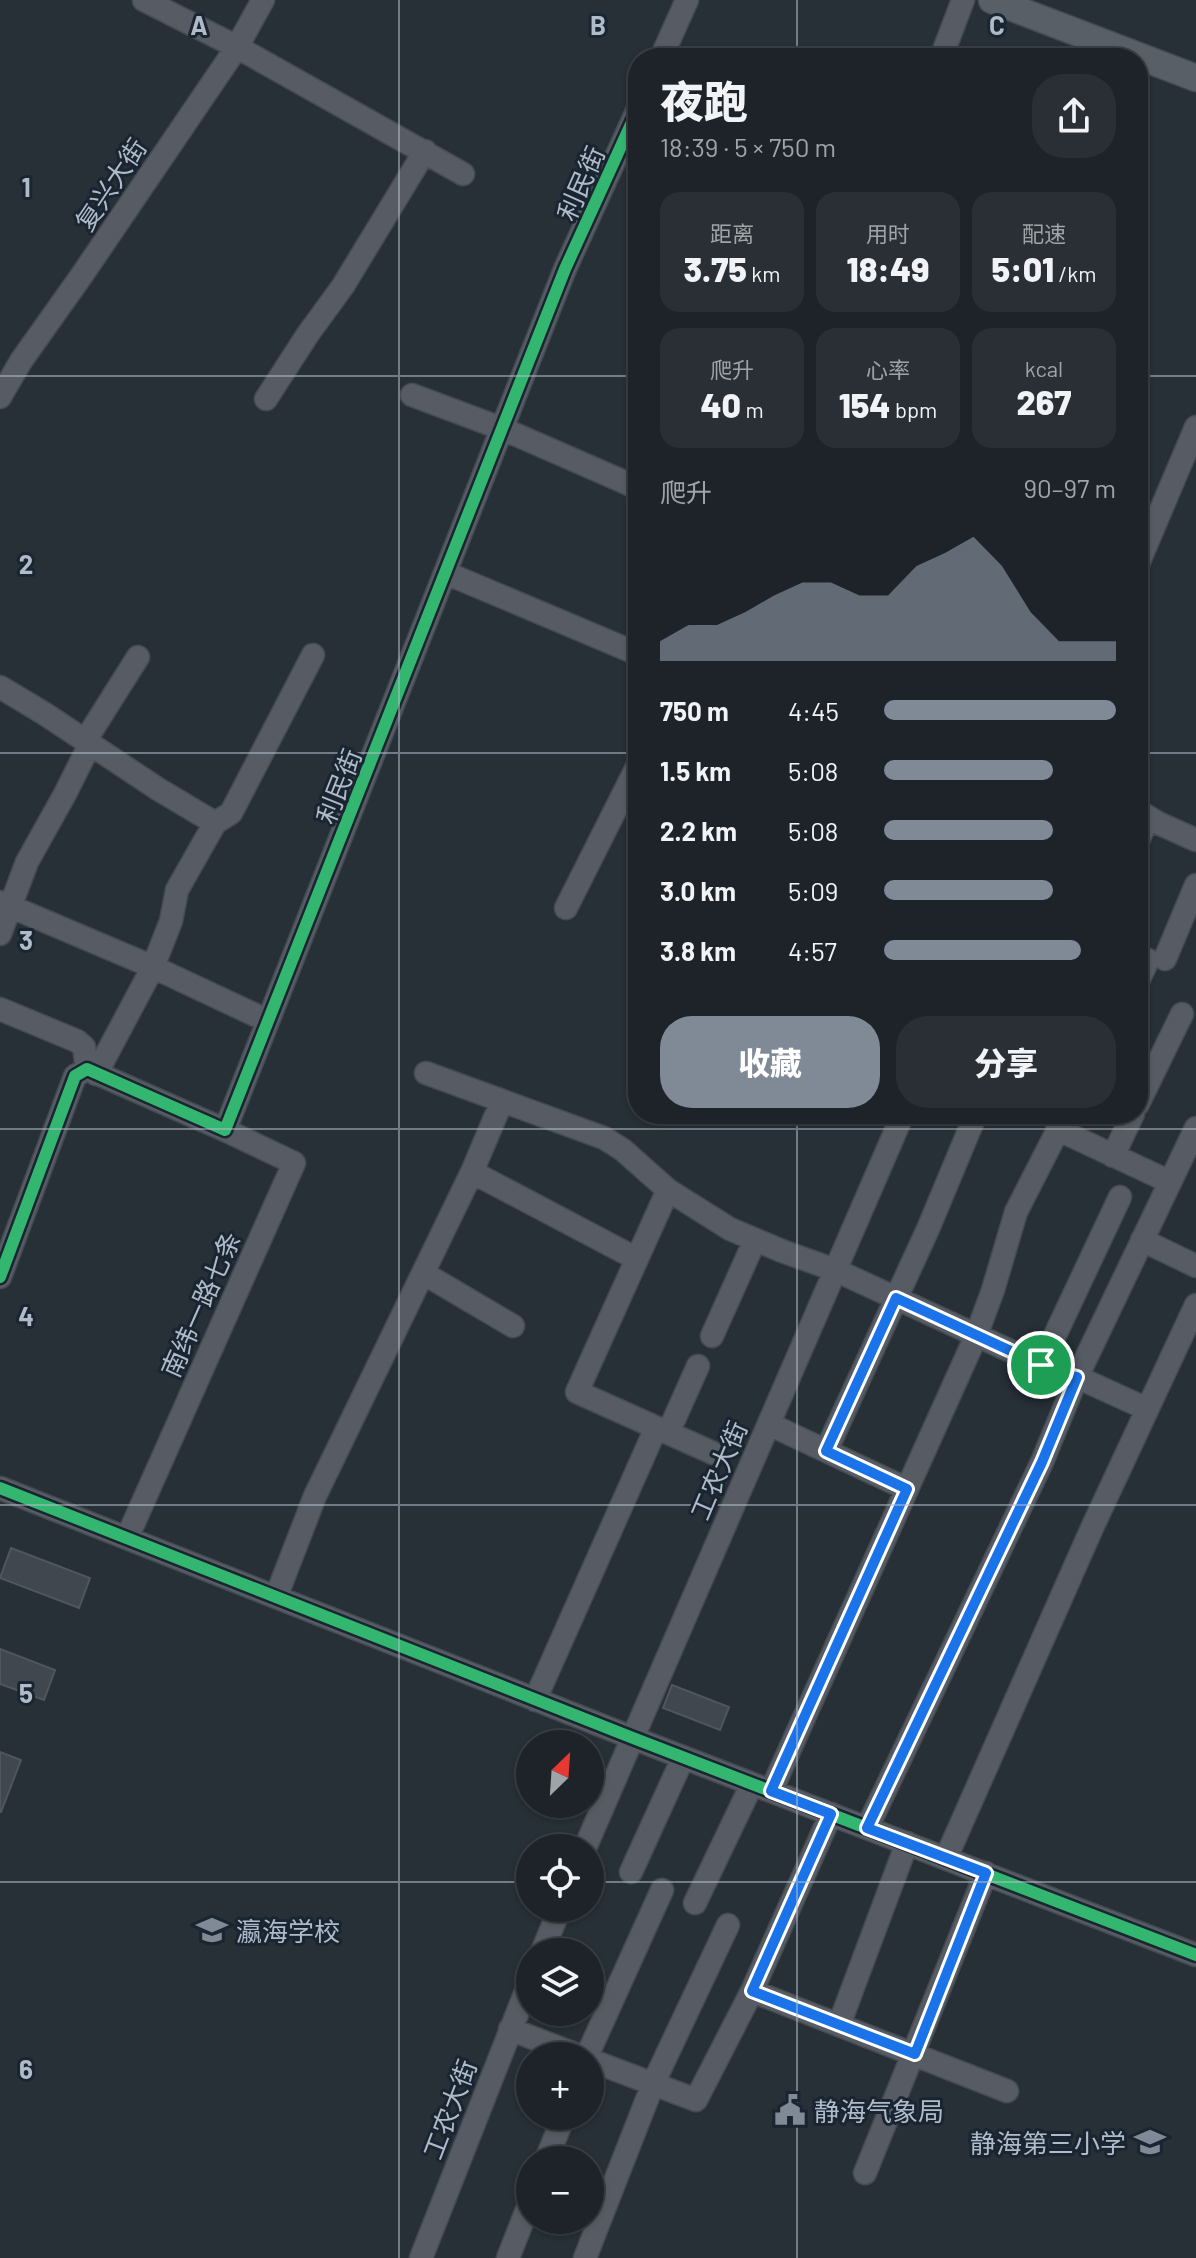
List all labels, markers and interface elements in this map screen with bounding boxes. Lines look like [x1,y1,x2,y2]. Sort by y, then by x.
text: A [190,9,208,40]
text: B [590,9,606,40]
text: C [989,9,1005,40]
text: 夜跑 [660,74,748,127]
button: share [1032,74,1116,158]
text: 18:39 · 5 × 750 m [660,131,836,162]
street label: 复兴大街 [68,132,152,236]
street label: 利民街 [550,141,610,225]
text: 1 [21,171,31,202]
text: 距离 [710,220,754,246]
text: 用时 [866,220,910,246]
text: 配速 [1022,220,1066,246]
text: 3.75 [683,248,747,289]
text: 18:49 [847,248,929,289]
text: 5:01 [991,248,1054,289]
text: km [747,260,781,286]
text: /km [1054,260,1097,286]
text: kcal [1025,355,1063,381]
text: 爬升 [710,356,754,382]
text: 心率 [866,356,910,382]
text: 267 [1017,381,1071,422]
text: 40 [700,384,741,425]
text: 154 [839,384,891,425]
text: m [741,396,764,422]
text: bpm [891,396,937,422]
text: 90–97 m [1024,472,1116,503]
text: 爬升 [660,476,712,507]
text: 2 [19,548,33,579]
text: 750 m [660,695,729,726]
text: 4:45 [788,695,839,726]
street label: 利民街 [309,744,367,828]
text: 1.5 km [660,755,731,786]
text: 5:08 [788,755,838,786]
text: 2.2 km [660,815,737,846]
text: 5:08 [788,815,838,846]
text: 3.0 km [660,875,736,906]
text: 5:09 [788,875,838,906]
text: 3 [19,924,33,955]
text: 3.8 km [660,935,736,966]
text: 4:57 [788,935,837,966]
button: 收藏 [660,1016,880,1108]
button: 分享 [896,1016,1116,1108]
street label: 南纬一路七条 [154,1226,246,1382]
text: 4 [18,1300,34,1331]
pin [1007,1331,1075,1399]
icon: arrive [1019,1343,1063,1387]
street label: 工农大街 [683,1416,753,1524]
text: 5 [19,1677,33,1708]
north arrow [516,1730,604,1818]
map controls [516,1730,604,2234]
button: locate [516,1834,604,1922]
school or university icon: 瀛海学校 [195,1913,229,1947]
place label: 瀛海学校 [236,1915,340,1946]
button: layers [516,1938,604,2026]
button: + [516,2042,604,2130]
text: 6 [19,2053,33,2084]
street label: 工农大街 [416,2055,482,2163]
public building icon: 静海气象局 [773,2093,807,2127]
place label: 静海气象局 [814,2095,944,2126]
school or university icon: 静海第三小学 [1133,2125,1167,2159]
place label: 静海第三小学 [970,2127,1126,2158]
button: − [516,2146,604,2234]

